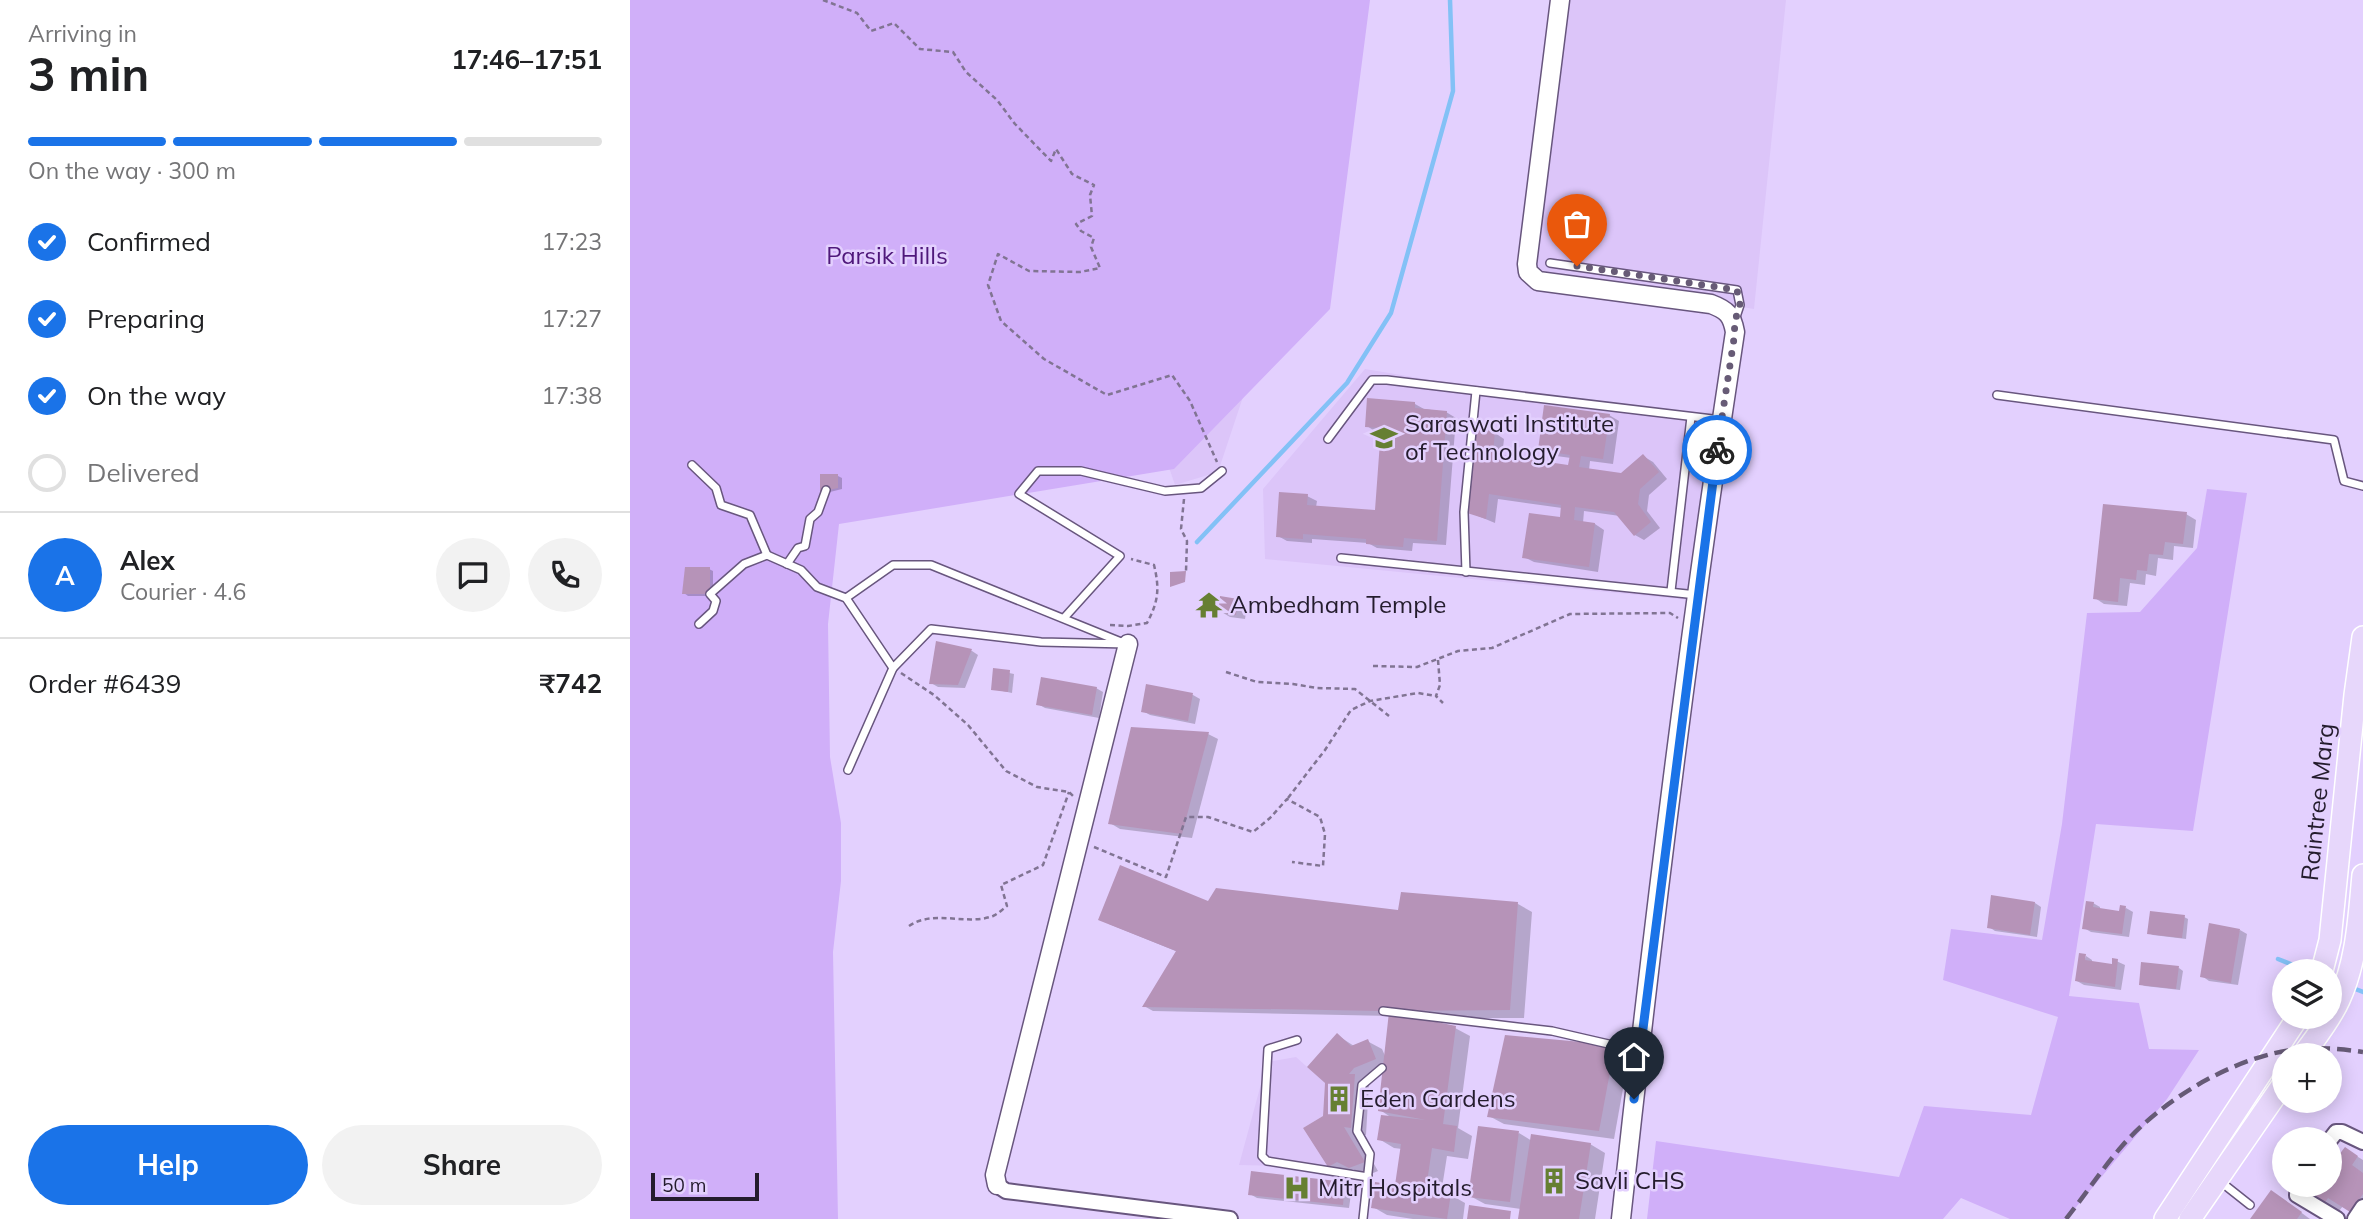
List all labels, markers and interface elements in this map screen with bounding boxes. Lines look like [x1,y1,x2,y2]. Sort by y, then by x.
text: Arriving in [28,19,137,48]
text: 17:46–17:51 [451,43,602,76]
text: 3 min [28,45,149,103]
text: On the way · 300 m [28,156,236,185]
pin [1547,194,1607,266]
icon: bag [1558,205,1596,243]
icon: check [28,223,66,261]
text: Confirmed [87,225,211,258]
text: 17:23 [542,227,602,256]
park label: Parsik Hills [826,240,948,270]
icon: check [28,300,66,338]
text: Preparing [87,302,205,335]
text: 17:27 [542,304,602,333]
icon: check [28,377,66,415]
text: On the way [87,379,226,412]
text: 17:38 [542,381,602,410]
place label: Saraswati Institute of Technology [1405,408,1614,466]
courier [1682,415,1752,485]
school or university icon: Saraswati Institute of Technology [1369,423,1399,453]
icon: bike [1698,431,1736,469]
text: Delivered [87,456,200,489]
button: chat [436,538,510,612]
button: phone [528,538,602,612]
text: Alex [120,544,175,577]
text: A [55,559,75,592]
text: Courier · 4.6 [120,577,246,606]
place label: Ambedham Temple [1230,589,1446,619]
temple icon: Ambedham Temple [1194,590,1224,620]
text: Order #6439 [28,667,181,700]
text: ₹742 [540,667,602,700]
street label: Raintree Marg [2294,722,2340,882]
map controls [2272,959,2342,1197]
button: layers [2272,959,2342,1029]
pin [1604,1027,1664,1099]
icon: home [1615,1038,1653,1076]
button: + [2272,1043,2342,1113]
place label: Eden Gardens [1360,1083,1516,1113]
building icon: Eden Gardens [1324,1084,1354,1114]
button: Help [28,1125,308,1205]
button: Share [322,1125,602,1205]
button: − [2272,1127,2342,1197]
place label: Savli CHS [1575,1165,1684,1195]
building icon: Savli CHS [1539,1166,1569,1196]
scale bar [651,1170,760,1202]
place label: Mitr Hospitals [1318,1172,1472,1202]
text: 50 m [662,1173,706,1197]
hospital icon: Mitr Hospitals [1282,1173,1312,1203]

